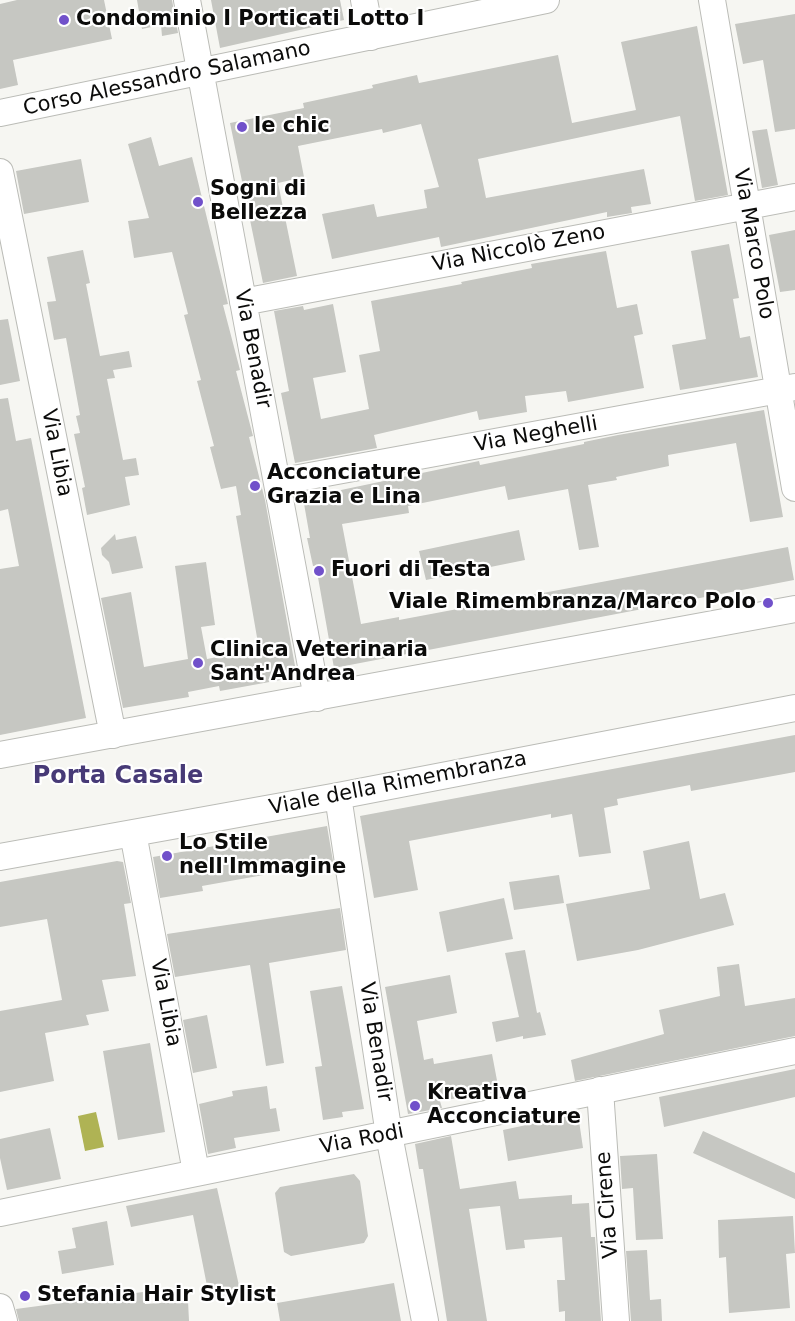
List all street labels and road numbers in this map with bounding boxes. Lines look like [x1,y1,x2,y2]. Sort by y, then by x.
street label: Corso Alessandro Salamano [21,36,313,122]
street label: Via Marco Polo [727,166,779,322]
street label: Via Niccolò Zeno [430,220,608,278]
street label: Via Benadir [228,287,276,411]
street label: Via Libia [35,407,77,499]
street label: Via Neghelli [472,412,600,458]
street label: Viale della Rimembranza [267,747,529,821]
street label: Via Libia [144,957,186,1049]
street label: Via Benadir [353,980,397,1104]
street label: Via Rodi [318,1120,406,1160]
street label: Via Cirene [592,1151,624,1259]

